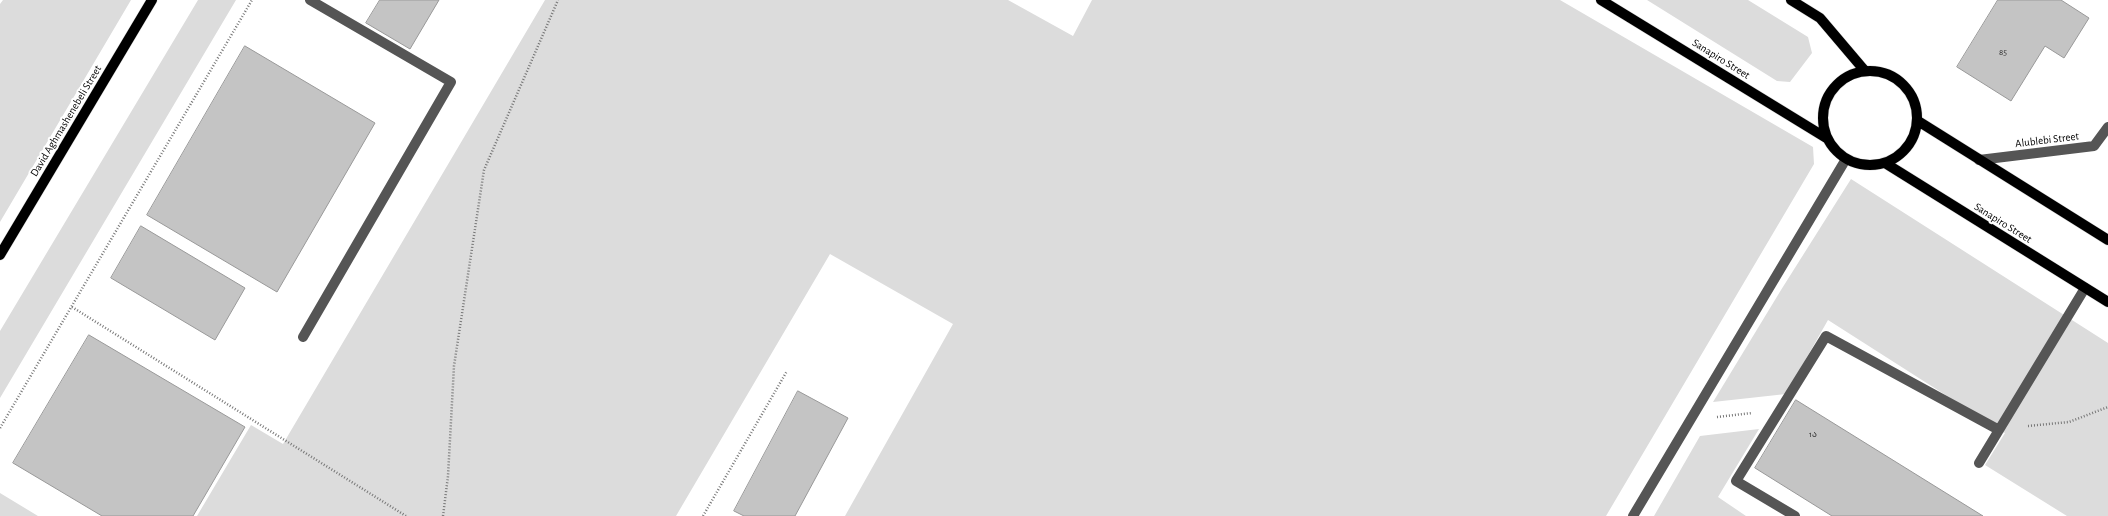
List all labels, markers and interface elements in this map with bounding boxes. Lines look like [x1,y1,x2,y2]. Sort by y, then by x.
street label: Sanapiro Street [1690,36,1752,82]
house number: 85 [1999,47,2007,57]
street label: David Aghmashenebeli Street [28,63,104,179]
street label: Alublebi Street [2014,130,2080,150]
street label: Sanapiro Street [1972,200,2034,246]
house number: 1ა [1809,429,1817,439]

